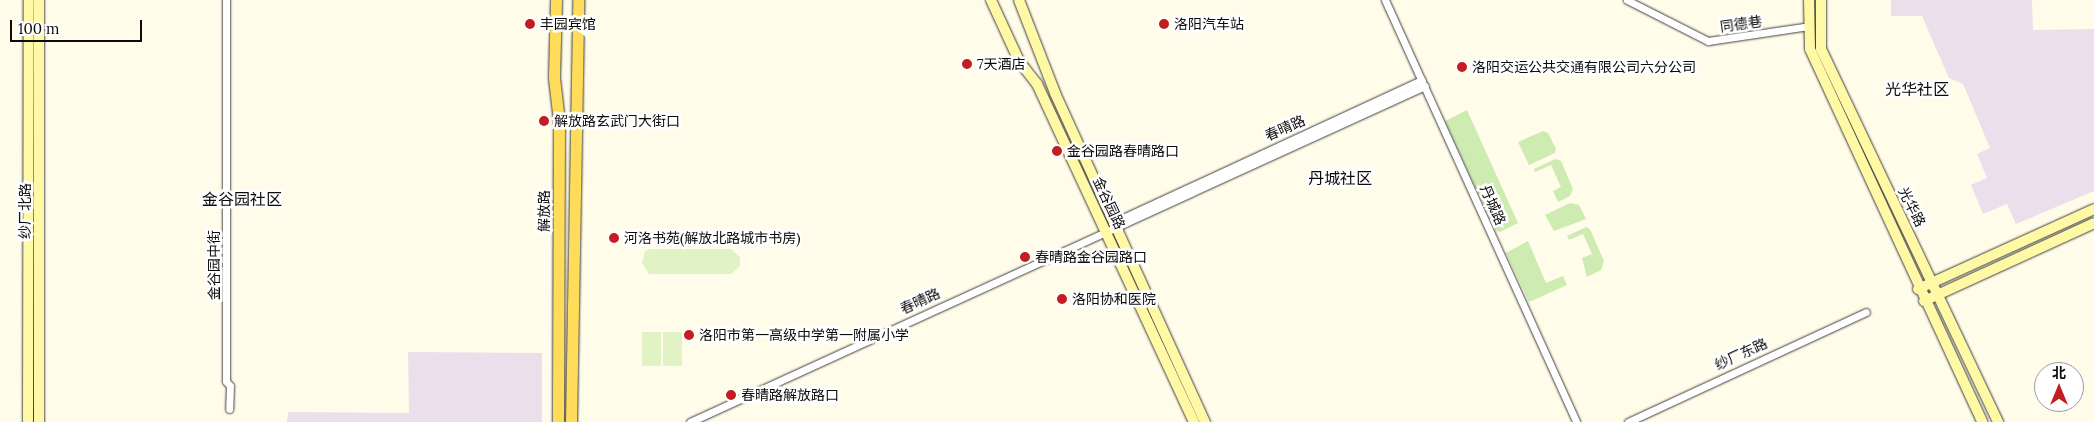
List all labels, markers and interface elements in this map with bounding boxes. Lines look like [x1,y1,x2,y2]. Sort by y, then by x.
scale bar [12,10,145,42]
street label: 同德巷 [1719,13,1763,35]
place label: 丰园宾馆 [540,16,596,32]
place label: 洛阳汽车站 [1174,16,1244,32]
marker: 丰园宾馆 [524,18,536,30]
marker: 洛阳汽车站 [1158,18,1170,30]
text: 100 m [18,19,59,38]
place label: 7天酒店 [977,56,1025,72]
marker: 7天酒店 [961,58,973,70]
place label: 洛阳交运公共交通有限公司六分公司 [1472,59,1696,75]
marker: 洛阳交运公共交通有限公司六分公司 [1456,61,1468,73]
district label: 光华社区 [1885,79,1949,99]
street label: 春晴路 [1262,112,1308,144]
place label: 解放路玄武门大街口 [554,113,680,129]
marker: 解放路玄武门大街口 [538,115,550,127]
place label: 金谷园路春晴路口 [1067,143,1179,159]
marker: 金谷园路春晴路口 [1051,145,1063,157]
district label: 丹城社区 [1308,168,1372,188]
street label: 金谷园路 [1090,174,1128,232]
street label: 丹城路 [1477,182,1509,228]
street label: 纱厂北路 [17,183,33,239]
street label: 光华路 [1895,184,1929,230]
district label: 金谷园社区 [202,189,282,209]
street label: 解放路 [536,190,552,232]
street label: 金谷园中街 [206,230,222,300]
place label: 河洛书苑(解放北路城市书房) [624,230,801,246]
marker: 河洛书苑(解放北路城市书房) [608,232,620,244]
place label: 春晴路金谷园路口 [1035,249,1147,265]
marker: 春晴路金谷园路口 [1019,251,1031,263]
street label: 春晴路 [897,285,943,317]
place label: 洛阳协和医院 [1072,291,1156,307]
marker: 洛阳协和医院 [1056,293,1068,305]
place label: 洛阳市第一高级中学第一附属小学 [699,327,909,343]
marker: 洛阳市第一高级中学第一附属小学 [683,329,695,341]
street label: 纱厂东路 [1712,335,1770,373]
north arrow [2034,362,2084,412]
text: 北 [2052,364,2066,382]
place label: 春晴路解放路口 [741,387,839,403]
marker: 春晴路解放路口 [725,389,737,401]

